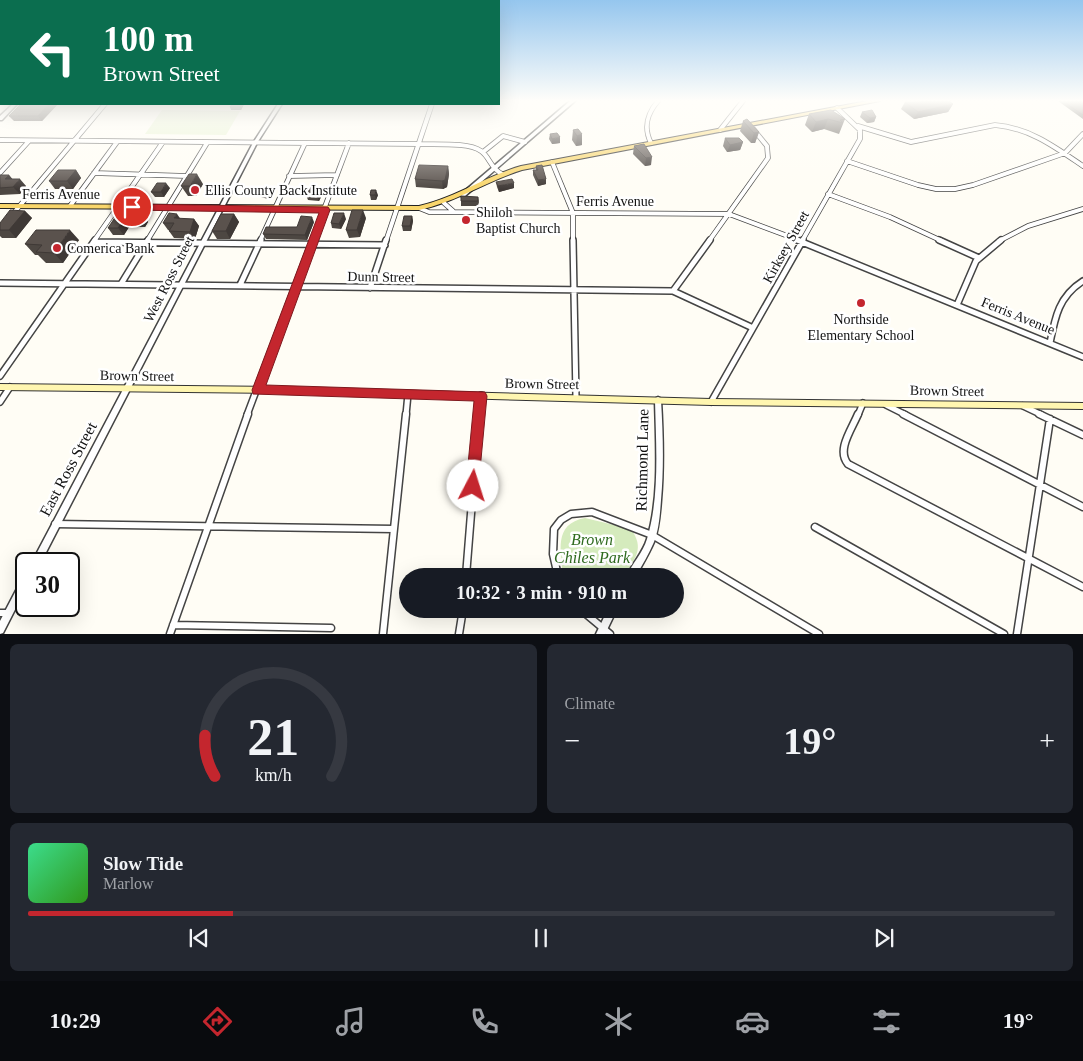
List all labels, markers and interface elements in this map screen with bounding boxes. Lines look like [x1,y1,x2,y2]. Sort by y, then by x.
icon: left [20,20,85,85]
text: 100 m [103,20,193,59]
text: Brown Street [103,61,220,86]
place label: Ellis County Back Institute [205,183,357,198]
marker: Ellis County Back Institute [189,184,201,196]
pin [111,186,153,228]
street label: Ferris Avenue [22,187,100,202]
icon: arrive [118,193,146,221]
street label: Ferris Avenue [576,194,654,209]
place label: Shiloh Baptist Church [476,205,560,236]
street label: Kirksey Street [760,208,812,286]
marker: Shiloh Baptist Church [460,214,472,226]
street label: West Ross Street [141,233,197,325]
place label: Comerica Bank [67,241,154,256]
marker: Comerica Bank [51,242,63,254]
street label: Dunn Street [347,269,415,285]
street label: Ferris Avenue [979,294,1057,338]
marker: Northside Elementary School [855,297,867,309]
place label: Northside Elementary School [808,312,915,343]
street label: Brown Street [100,368,174,384]
street label: Brown Street [505,376,579,392]
street label: Brown Street [910,383,984,399]
street label: Richmond Lane [633,409,651,511]
street label: East Ross Street [36,419,100,519]
position arrow [446,459,498,511]
park label: Brown Chiles Park [554,531,631,566]
speed limit sign: 30 [15,552,80,617]
text: 10:32 · 3 min · 910 m [456,582,627,603]
text: Climate [565,695,615,712]
text: 21 [247,709,299,766]
text: 19° [783,720,836,762]
text: − [565,725,580,756]
text: + [1039,725,1055,756]
text: km/h [255,765,292,785]
text: Slow Tide [103,853,183,874]
text: Marlow [103,875,154,892]
icon: previous [185,924,213,952]
icon: pause [527,924,555,952]
icon: next [870,924,898,952]
icon: directions [200,1004,235,1039]
icon: music [333,1004,368,1039]
icon: phone [467,1004,502,1039]
icon: climate [601,1004,636,1039]
icon: car [735,1004,770,1039]
icon: filters [869,1004,904,1039]
text: 10:29 [49,1008,101,1033]
text: 19° [1003,1008,1033,1033]

